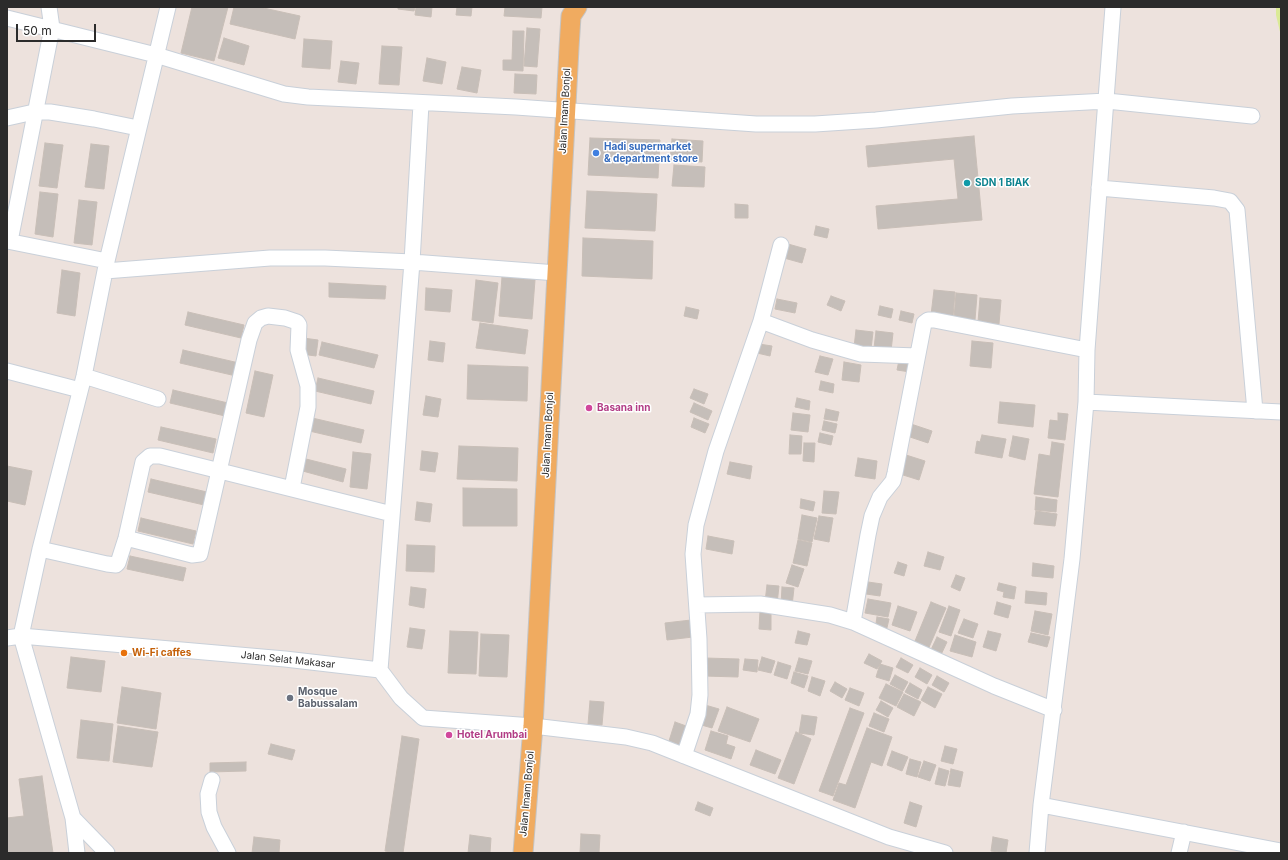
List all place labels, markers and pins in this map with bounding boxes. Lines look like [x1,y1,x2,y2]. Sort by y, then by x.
place label: Hadi supermarket & department store [604,141,698,164]
marker: Hadi supermarket & department store [591,148,601,158]
place label: SDN 1 BIAK [975,177,1030,189]
marker: SDN 1 BIAK [962,178,972,188]
place label: Basana inn [597,402,650,414]
marker: Basana inn [584,403,594,413]
place label: Wi-Fi caffes [132,647,191,659]
marker: Wi-Fi caffes [119,648,129,658]
place label: Mosque Babussalam [298,686,358,710]
marker: Mosque Babussalam [285,693,295,703]
place label: Hotel Arumbai [457,729,527,741]
marker: Hotel Arumbai [444,730,454,740]

